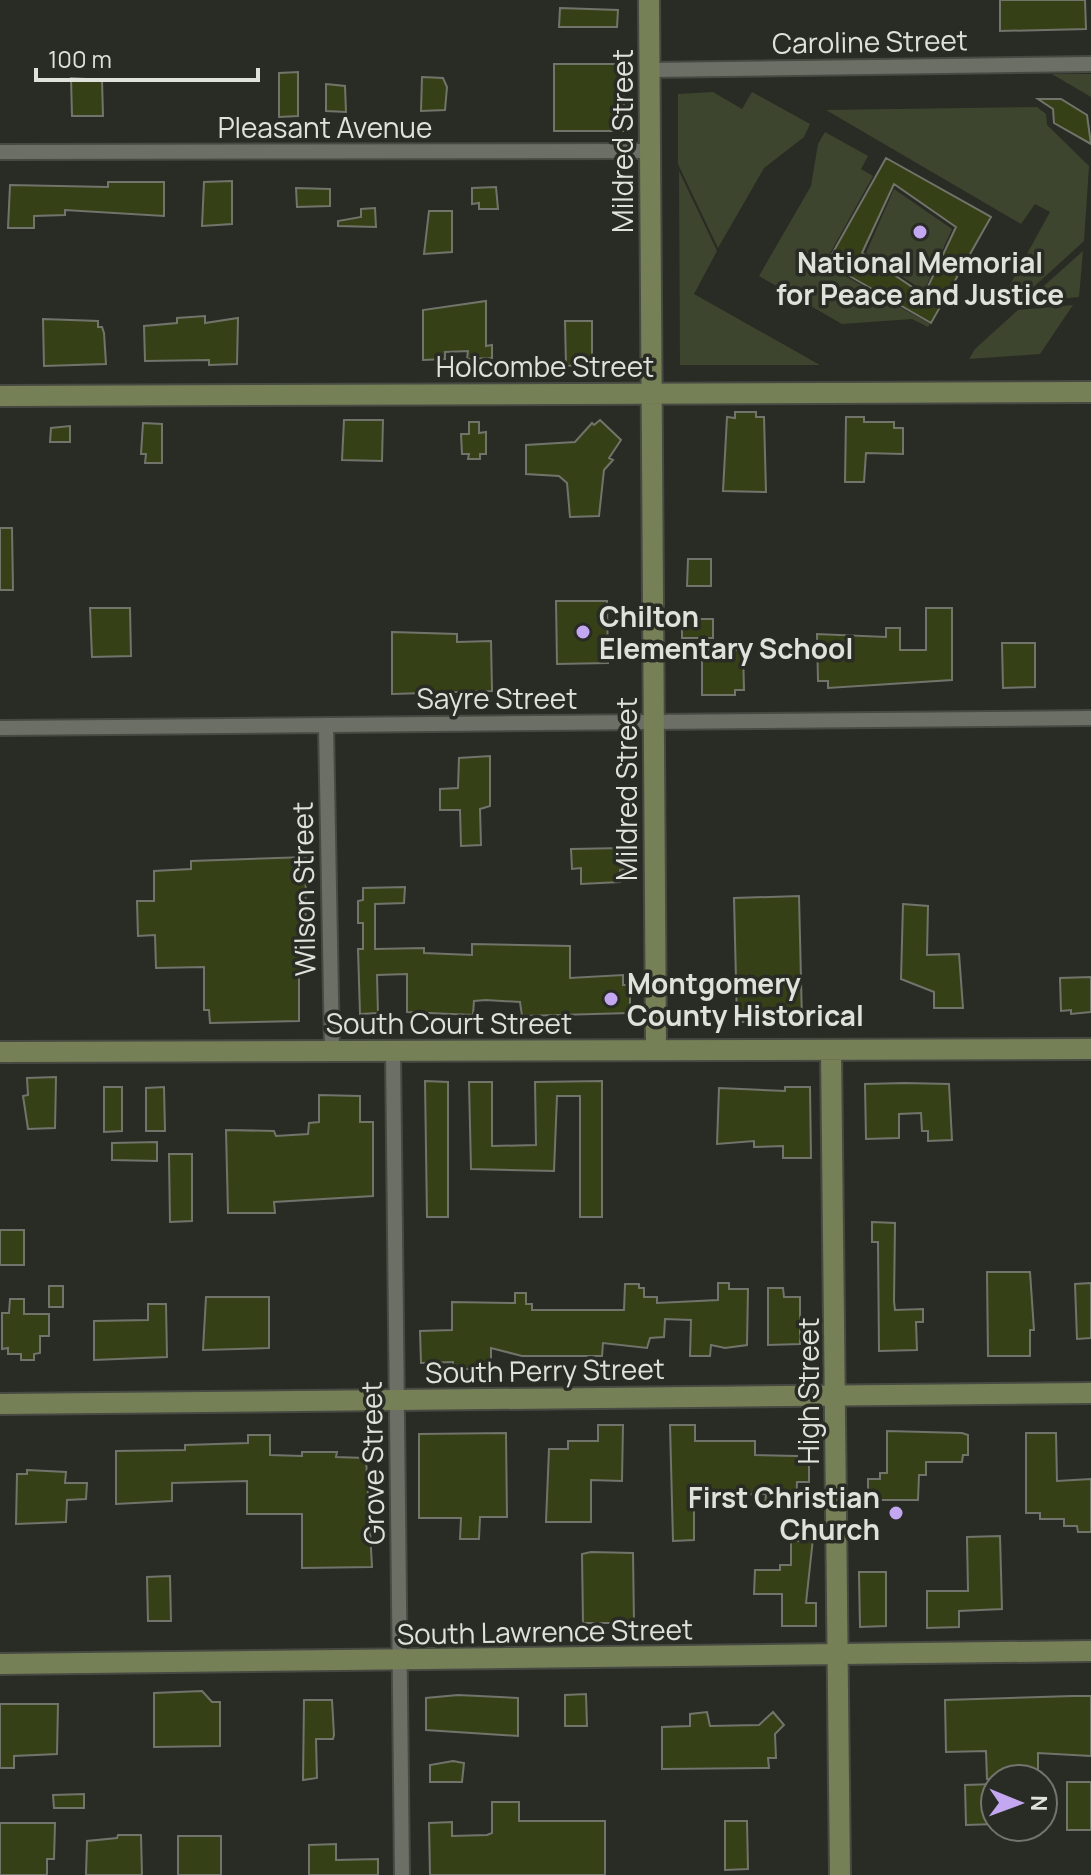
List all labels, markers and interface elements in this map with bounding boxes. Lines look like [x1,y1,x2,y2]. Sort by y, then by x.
street label: Caroline Street [772,20,968,62]
scale bar [36,32,258,82]
text: 100 m [48,42,112,75]
street label: Mildred Street [603,49,641,233]
street label: Pleasant Avenue [218,108,432,146]
marker: National Memorial for Peace and Justice [911,223,929,241]
place label: National Memorial for Peace and Justice [776,243,1064,313]
street label: Holcombe Street [436,347,654,385]
place label: Chilton Elementary School [599,597,853,667]
marker: Chilton Elementary School [574,623,592,641]
street label: Sayre Street [417,679,577,717]
street label: Mildred Street [607,697,645,881]
street label: Wilson Street [282,801,324,977]
place label: Montgomery County Historical [627,964,864,1034]
marker: Montgomery County Historical [602,990,620,1008]
street label: South Court Street [326,1004,572,1042]
street label: High Street [789,1318,827,1464]
street label: South Perry Street [425,1349,665,1391]
street label: Grove Street [352,1381,392,1545]
place label: First Christian Church [688,1478,880,1548]
marker: First Christian Church [887,1504,905,1522]
street label: South Lawrence Street [397,1609,693,1653]
north arrow [979,1763,1059,1843]
text: N [1024,1795,1054,1812]

